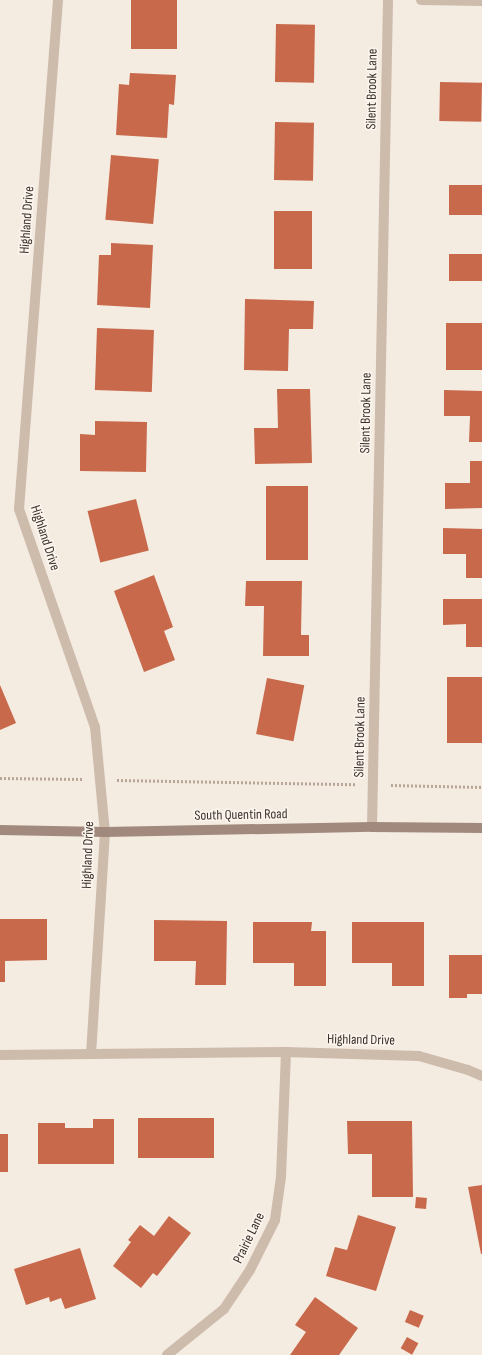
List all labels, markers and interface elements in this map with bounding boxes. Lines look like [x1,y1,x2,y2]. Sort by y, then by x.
street label: Silent Brook Lane [363,48,381,130]
street label: Highland Drive [16,186,38,254]
street label: Silent Brook Lane [357,372,375,454]
street label: Highland Drive [27,503,63,573]
street label: Silent Brook Lane [351,696,369,778]
street label: South Quentin Road [194,806,288,824]
street label: Highland Drive [78,821,98,889]
street label: Highland Drive [327,1031,395,1049]
street label: Prairie Lane [230,1210,268,1266]

